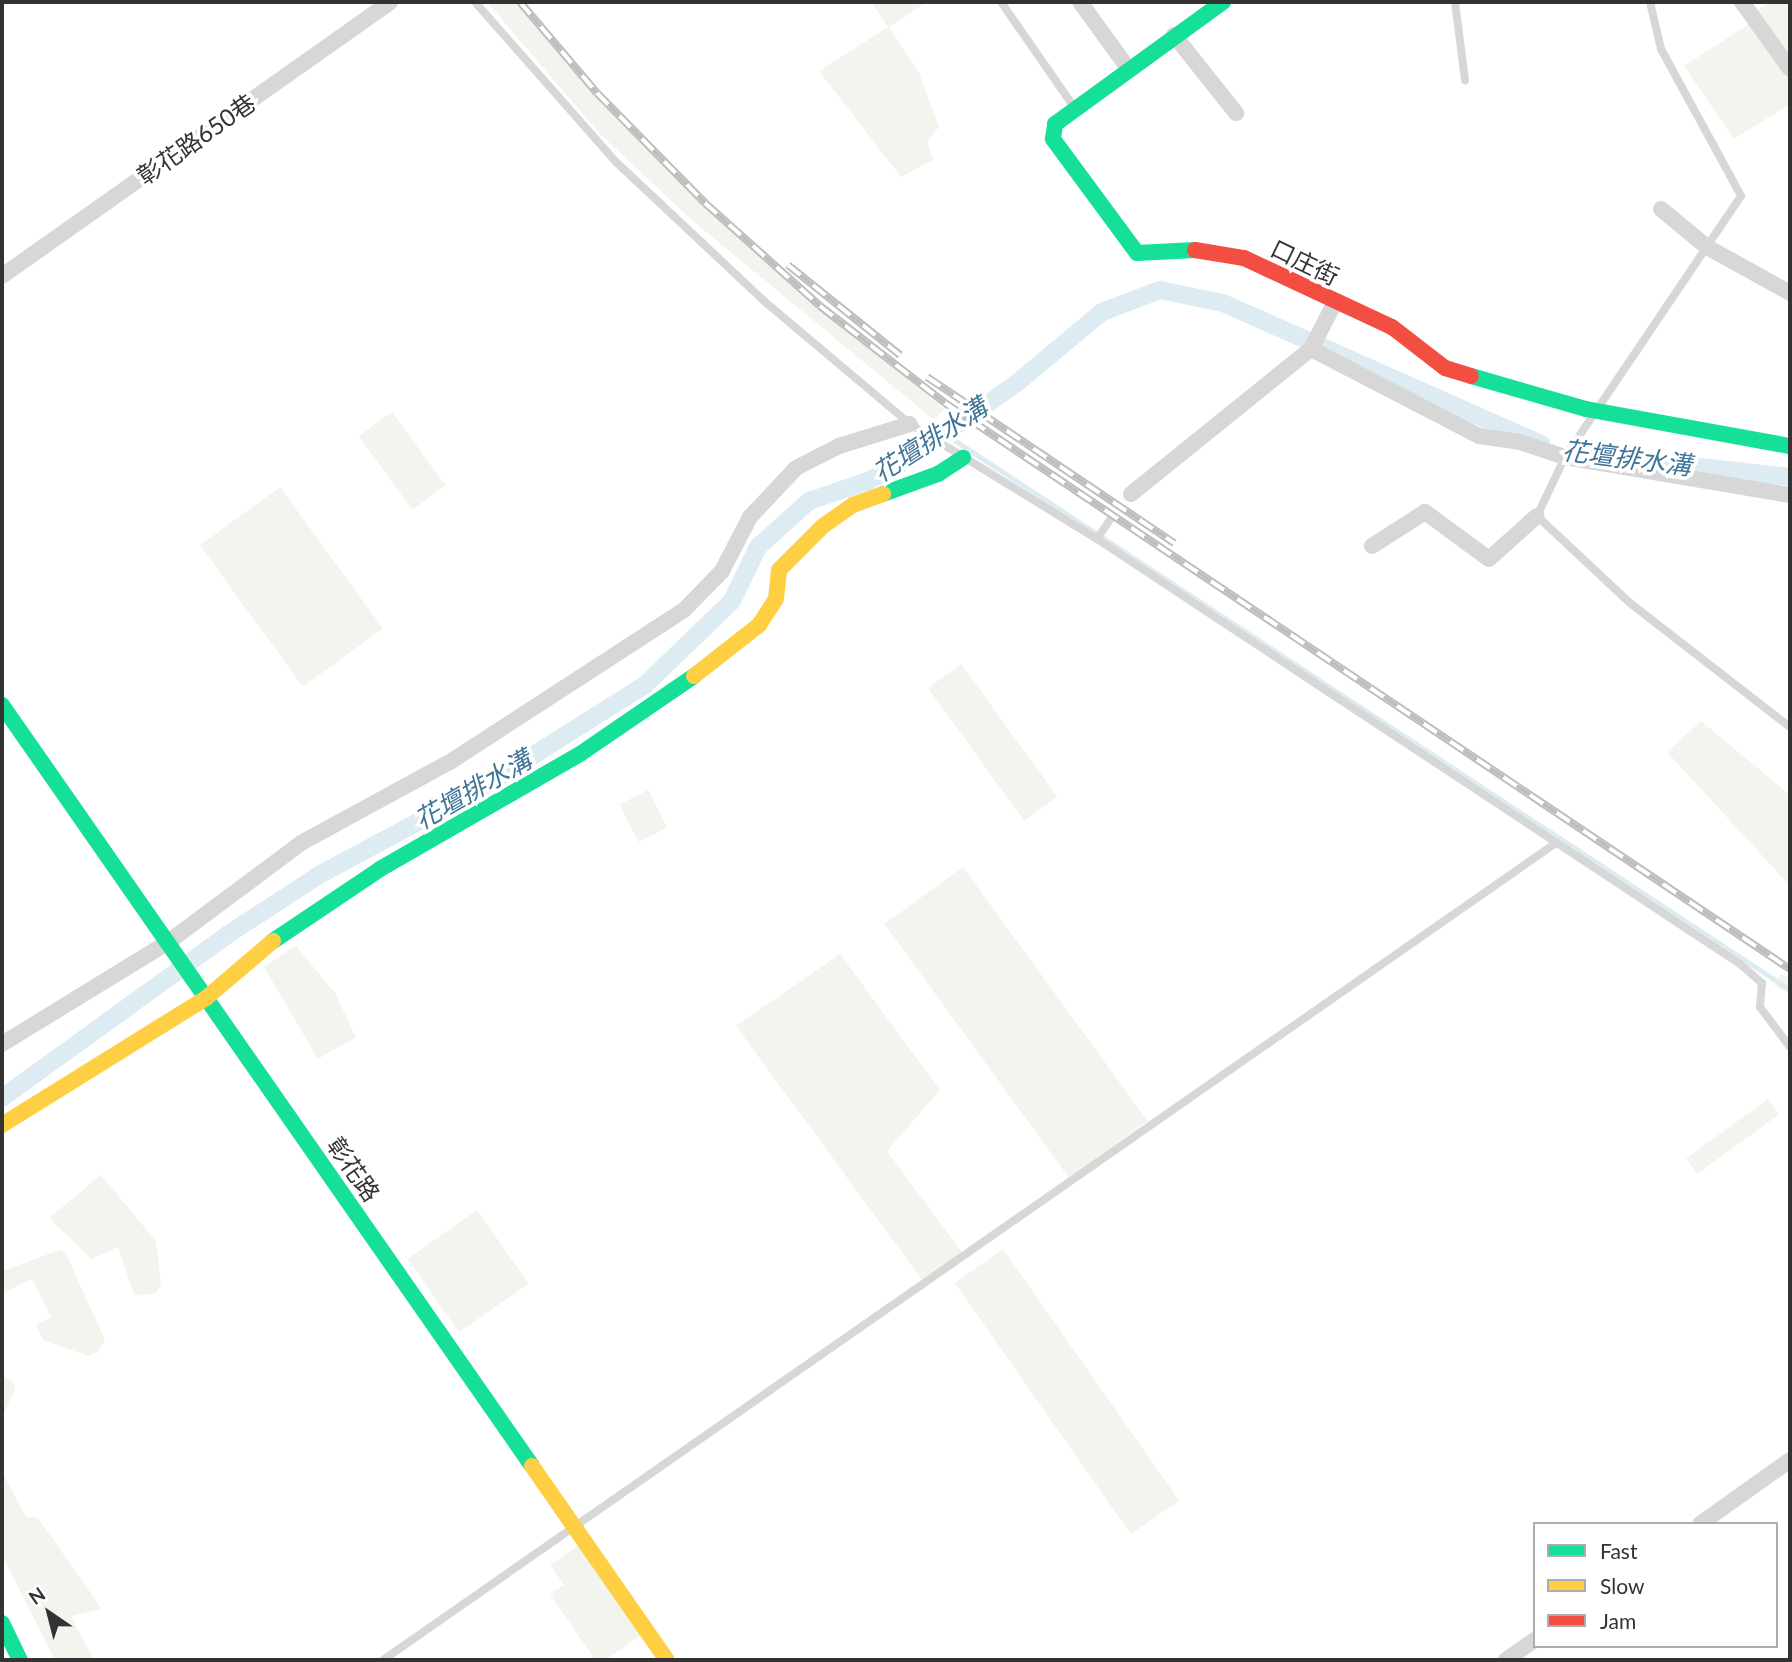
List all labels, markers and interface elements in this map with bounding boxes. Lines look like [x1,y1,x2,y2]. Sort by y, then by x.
street label: 彰花路650巷 [131,88,261,190]
street label: 口庄街 [1266,233,1344,291]
water label: 花壇排水溝 [867,392,993,488]
water label: 花壇排水溝 [1561,435,1693,481]
water label: 花壇排水溝 [409,744,537,836]
street label: 彰花路 [322,1131,386,1207]
legend [1533,1522,1778,1648]
text: Fast [1600,1538,1637,1563]
text: Slow [1600,1573,1644,1598]
north arrow [14,1578,84,1648]
text: N [24,1582,49,1609]
text: Jam [1600,1608,1636,1633]

